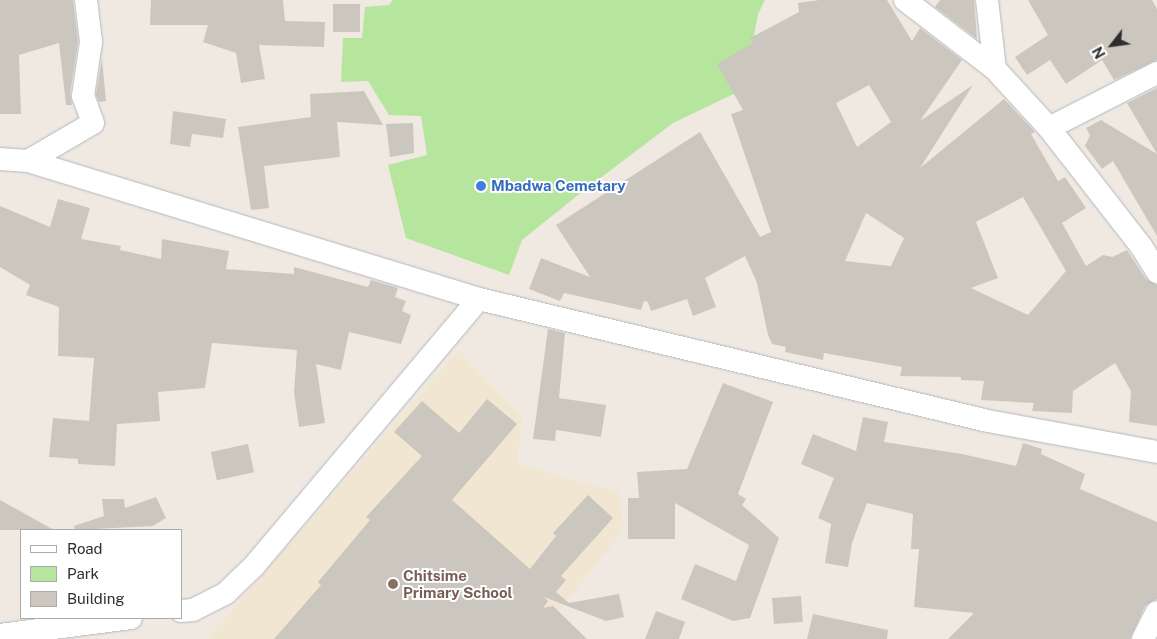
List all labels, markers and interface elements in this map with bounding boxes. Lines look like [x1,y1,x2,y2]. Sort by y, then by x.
north arrow [1087,20,1137,70]
text: N [1089,44,1109,61]
place label: Mbadwa Cemetary [491,177,626,195]
marker: Mbadwa Cemetary [475,180,487,192]
legend [20,529,182,619]
text: Road [67,540,103,557]
text: Park [67,565,99,582]
place label: Chitsime Primary School [403,566,513,601]
marker: Chitsime Primary School [387,578,399,590]
text: Building [67,590,125,607]

